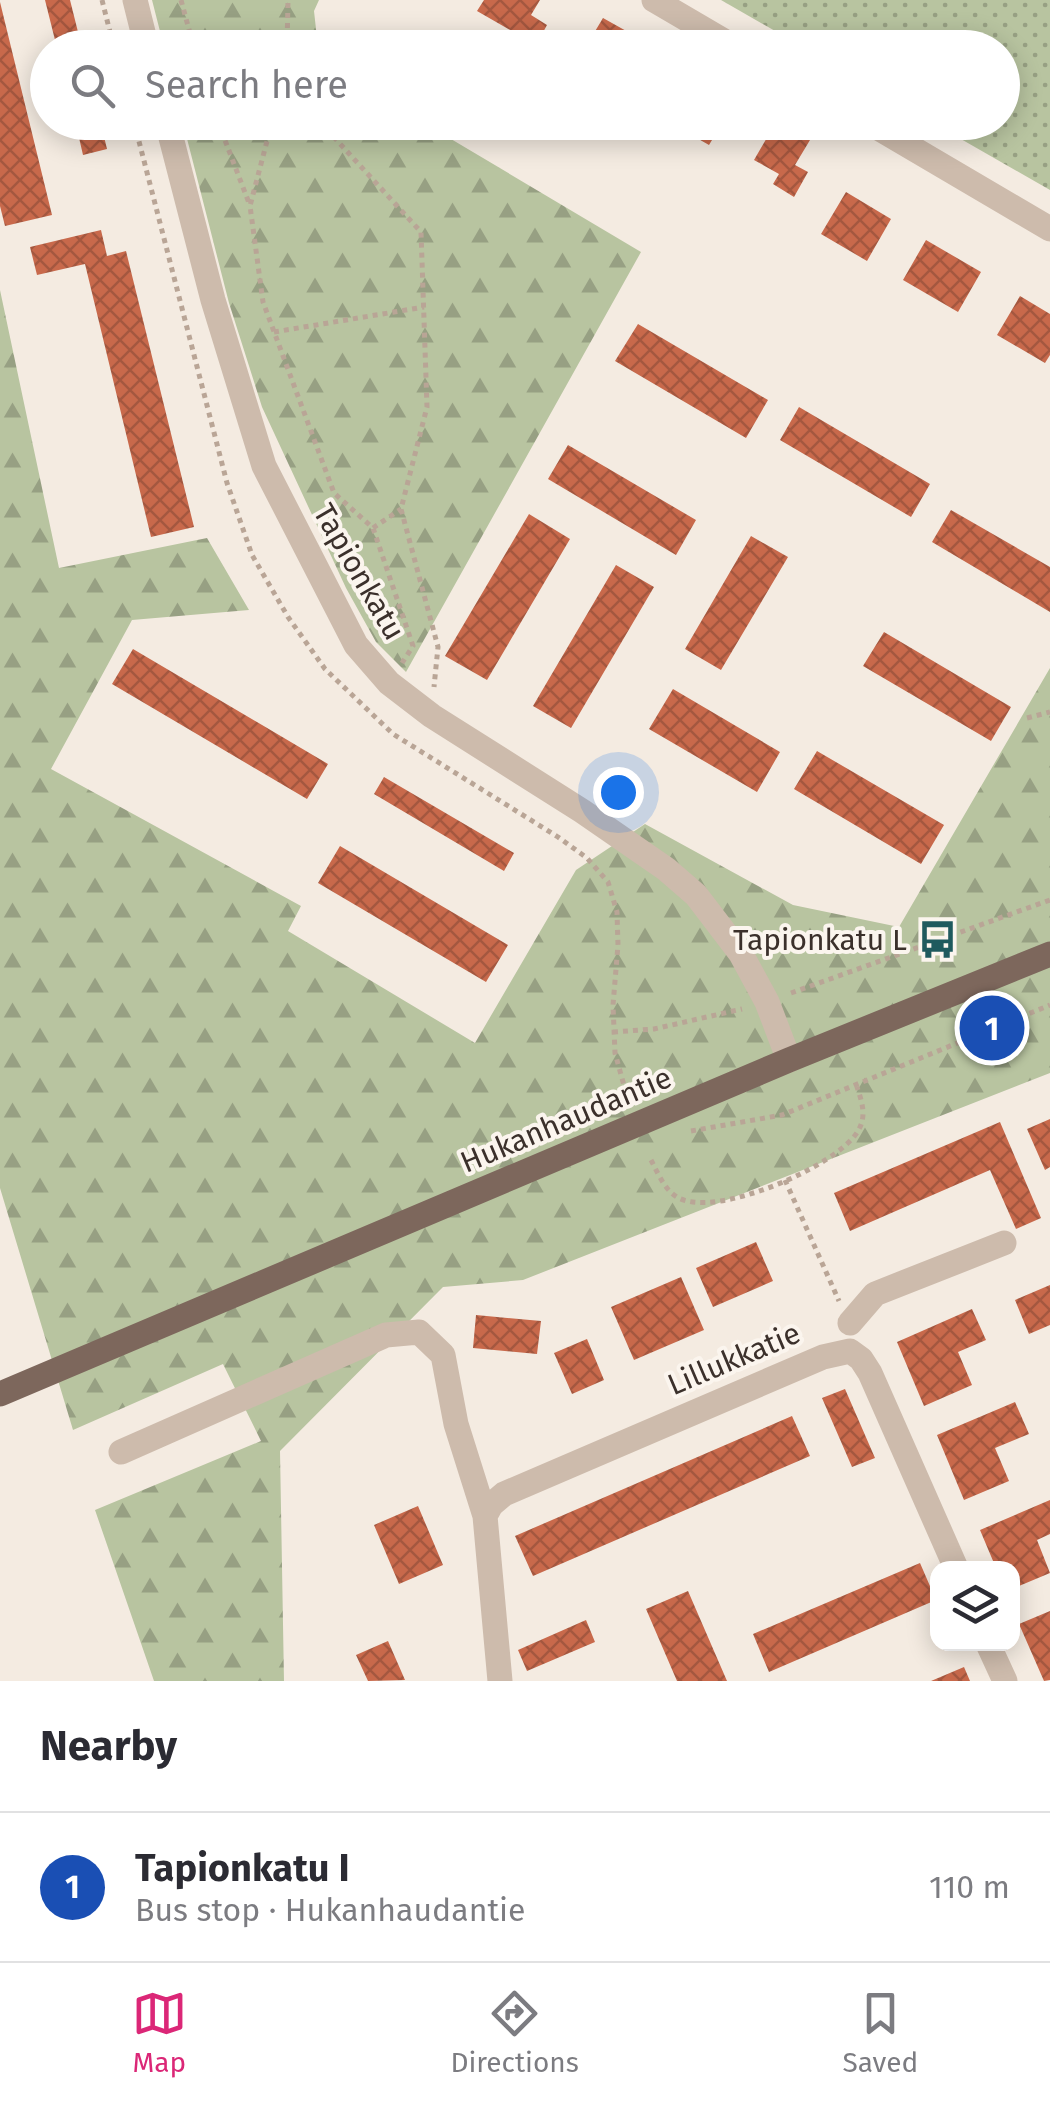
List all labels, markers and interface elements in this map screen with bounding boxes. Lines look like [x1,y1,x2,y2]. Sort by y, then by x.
search box [30,30,1020,140]
icon: search [65,58,120,113]
text: Search here [145,62,348,108]
street label: Tapionkatu [306,498,412,646]
your location [593,767,644,818]
bus stop icon: Tapionkatu L [916,919,958,961]
place label: Tapionkatu L [733,922,907,958]
pin: 1 [960,990,1024,1066]
street label: Hukanhaudantie [455,1059,677,1181]
street label: Lillukkatie [662,1315,806,1403]
map controls [930,1561,1020,1651]
button: layers [930,1561,1020,1651]
text: Nearby [40,1721,177,1771]
text: Tapionkatu I [135,1845,350,1891]
text: 1 [65,1868,80,1906]
text: 110 m [929,1868,1010,1906]
text: Bus stop · Hukanhaudantie [135,1891,525,1929]
tab: Map [132,1986,187,2079]
tab: Directions [450,1986,579,2079]
tab: Saved [842,1986,918,2079]

